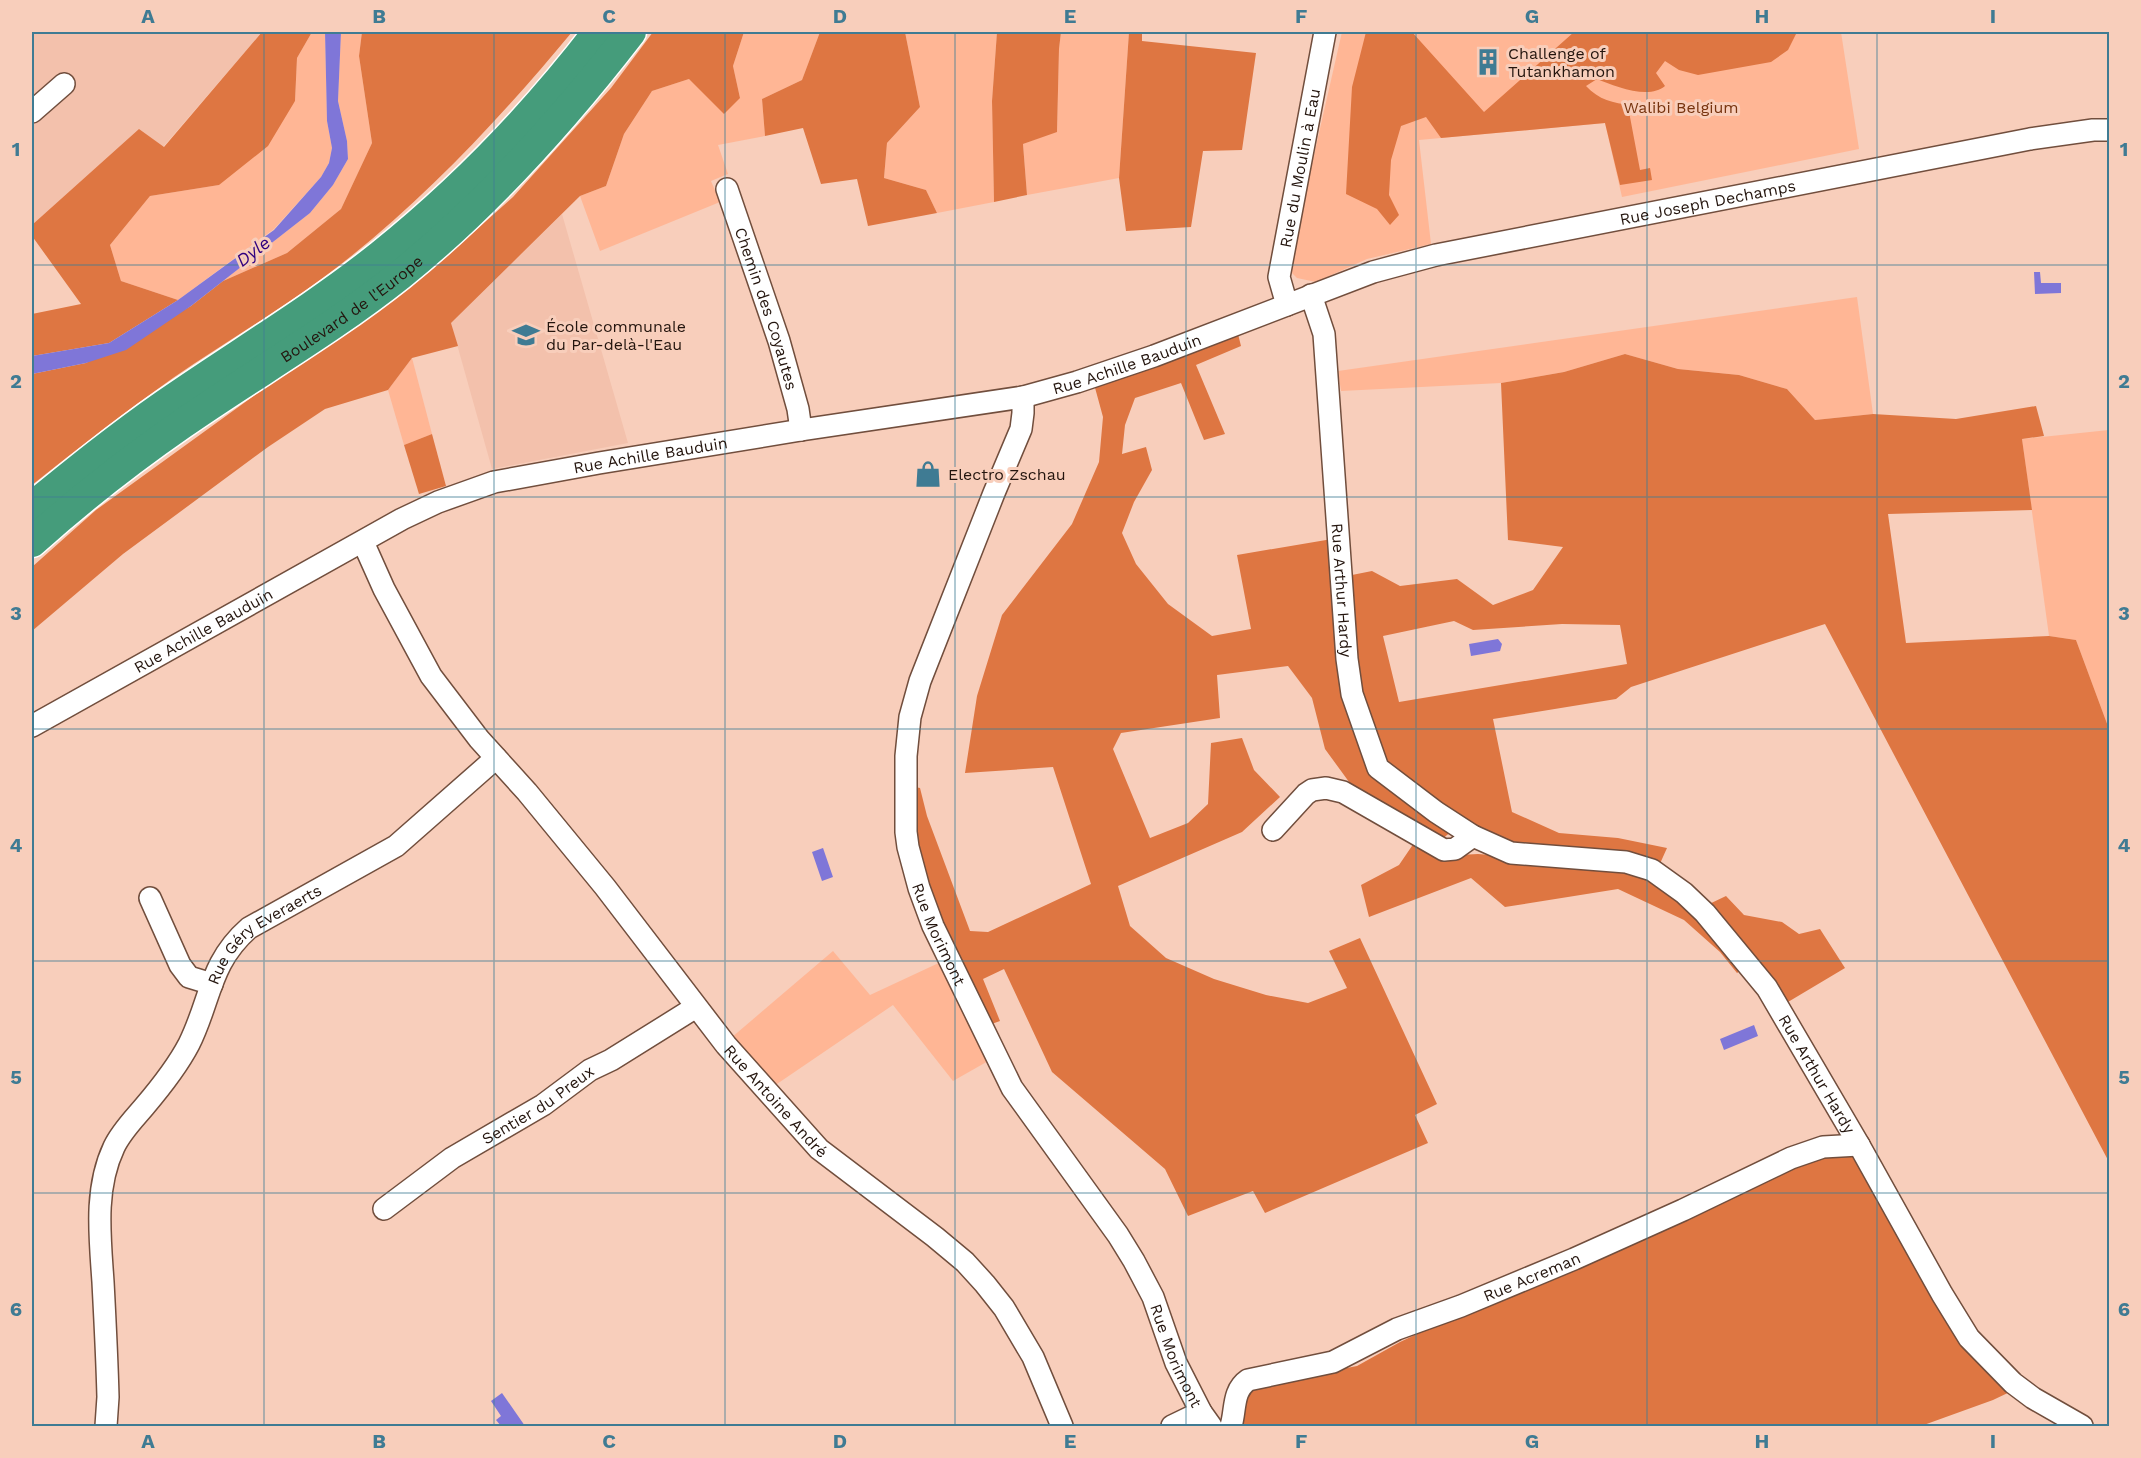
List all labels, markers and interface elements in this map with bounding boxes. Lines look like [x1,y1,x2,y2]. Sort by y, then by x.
text: A [141,4,155,28]
text: B [372,4,386,28]
text: C [602,4,616,28]
text: D [833,4,847,28]
text: E [1064,4,1076,28]
text: F [1295,4,1307,28]
text: G [1525,4,1539,28]
text: H [1755,4,1769,28]
text: I [1990,4,1996,28]
place label: Challenge of Tutankhamon [1508,44,1615,81]
building icon: Challenge of Tutankhamon [1473,47,1503,77]
street label: Rue du Moulin à Eau [1275,87,1324,249]
park label: Walibi Belgium [1623,98,1739,117]
text: 1 [12,137,20,161]
text: 1 [2120,137,2128,161]
street label: Rue Joseph Dechamps [1618,175,1797,228]
street label: Chemin des Coyautes [731,225,802,392]
water label: Dyle [232,231,274,271]
street label: Boulevard de l'Europe [277,251,426,366]
place label: École communale du Par-delà-l'Eau [546,317,686,354]
school or university icon: École communale du Par-delà-l'Eau [511,320,541,350]
street label: Rue Achille Bauduin [1050,329,1204,398]
text: 2 [10,369,22,393]
text: 2 [2118,369,2130,393]
street label: Rue Achille Bauduin [572,433,729,477]
shop icon: Electro Zschau [913,459,943,489]
place label: Electro Zschau [948,465,1066,484]
street label: Rue Arthur Hardy [1328,523,1356,659]
street label: Rue Achille Bauduin [130,584,276,677]
text: 3 [10,601,22,625]
text: 3 [2118,601,2130,625]
text: 4 [10,833,23,857]
text: 4 [2118,833,2131,857]
street label: Rue Géry Everaerts [203,880,325,987]
street label: Rue Morimont [908,880,970,989]
street label: Rue Arthur Hardy [1775,1011,1860,1137]
street label: Rue Antoine André [720,1040,831,1162]
street label: Sentier du Preux [478,1061,597,1148]
text: 5 [10,1065,22,1089]
text: 5 [2118,1065,2130,1089]
street label: Rue Acreman [1480,1248,1583,1305]
text: 6 [10,1297,22,1321]
text: 6 [2118,1297,2130,1321]
street label: Rue Morimont [1147,1301,1207,1411]
text: A [141,1429,155,1453]
text: B [372,1429,386,1453]
text: C [602,1429,616,1453]
text: D [833,1429,847,1453]
text: E [1064,1429,1076,1453]
text: F [1295,1429,1307,1453]
text: G [1525,1429,1539,1453]
text: H [1755,1429,1769,1453]
text: I [1990,1429,1996,1453]

